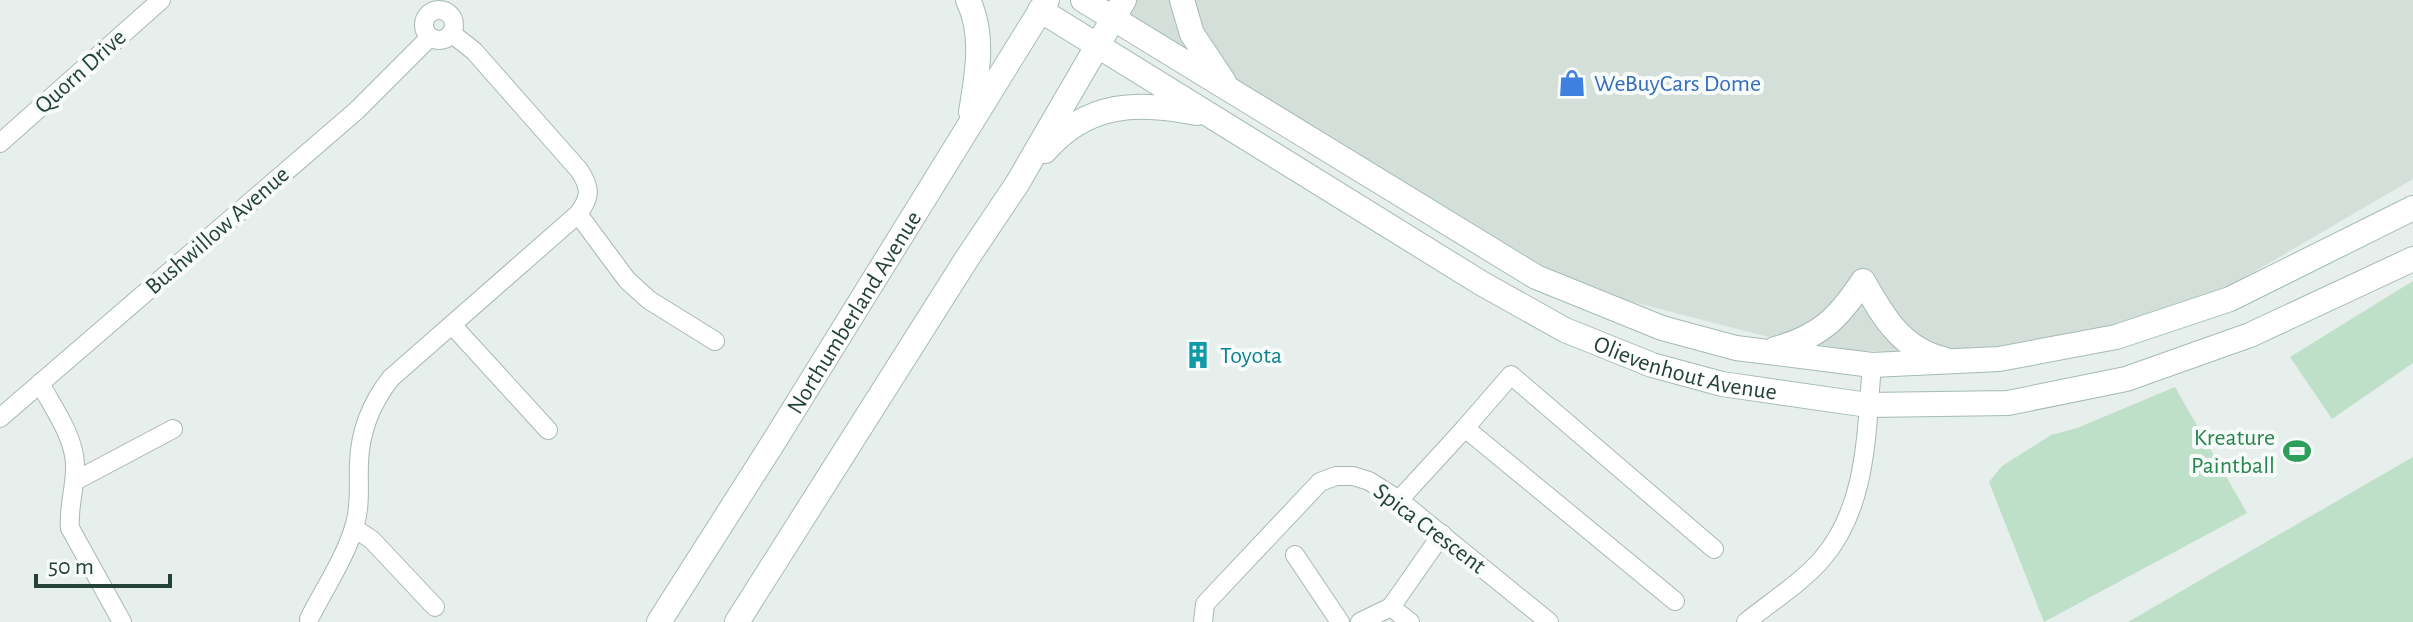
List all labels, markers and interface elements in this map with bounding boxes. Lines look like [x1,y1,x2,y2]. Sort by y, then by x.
street label: Quorn Drive [31,25,131,119]
shop icon: WeBuyCars Dome [1557,68,1587,98]
place label: WeBuyCars Dome [1594,72,1761,96]
street label: Bushwillow Avenue [141,162,294,299]
street label: Northumberland Avenue [783,207,926,418]
street label: Olievenhout Avenue [1590,332,1779,405]
building icon: Toyota [1183,340,1213,370]
place label: Toyota [1220,344,1282,368]
place label: Kreature Paintball [2191,426,2275,478]
sports icon: Kreature Paintball [2282,436,2312,466]
street label: Spica Crescent [1369,479,1490,579]
scale bar [36,538,170,588]
text: 50 m [48,555,94,579]

